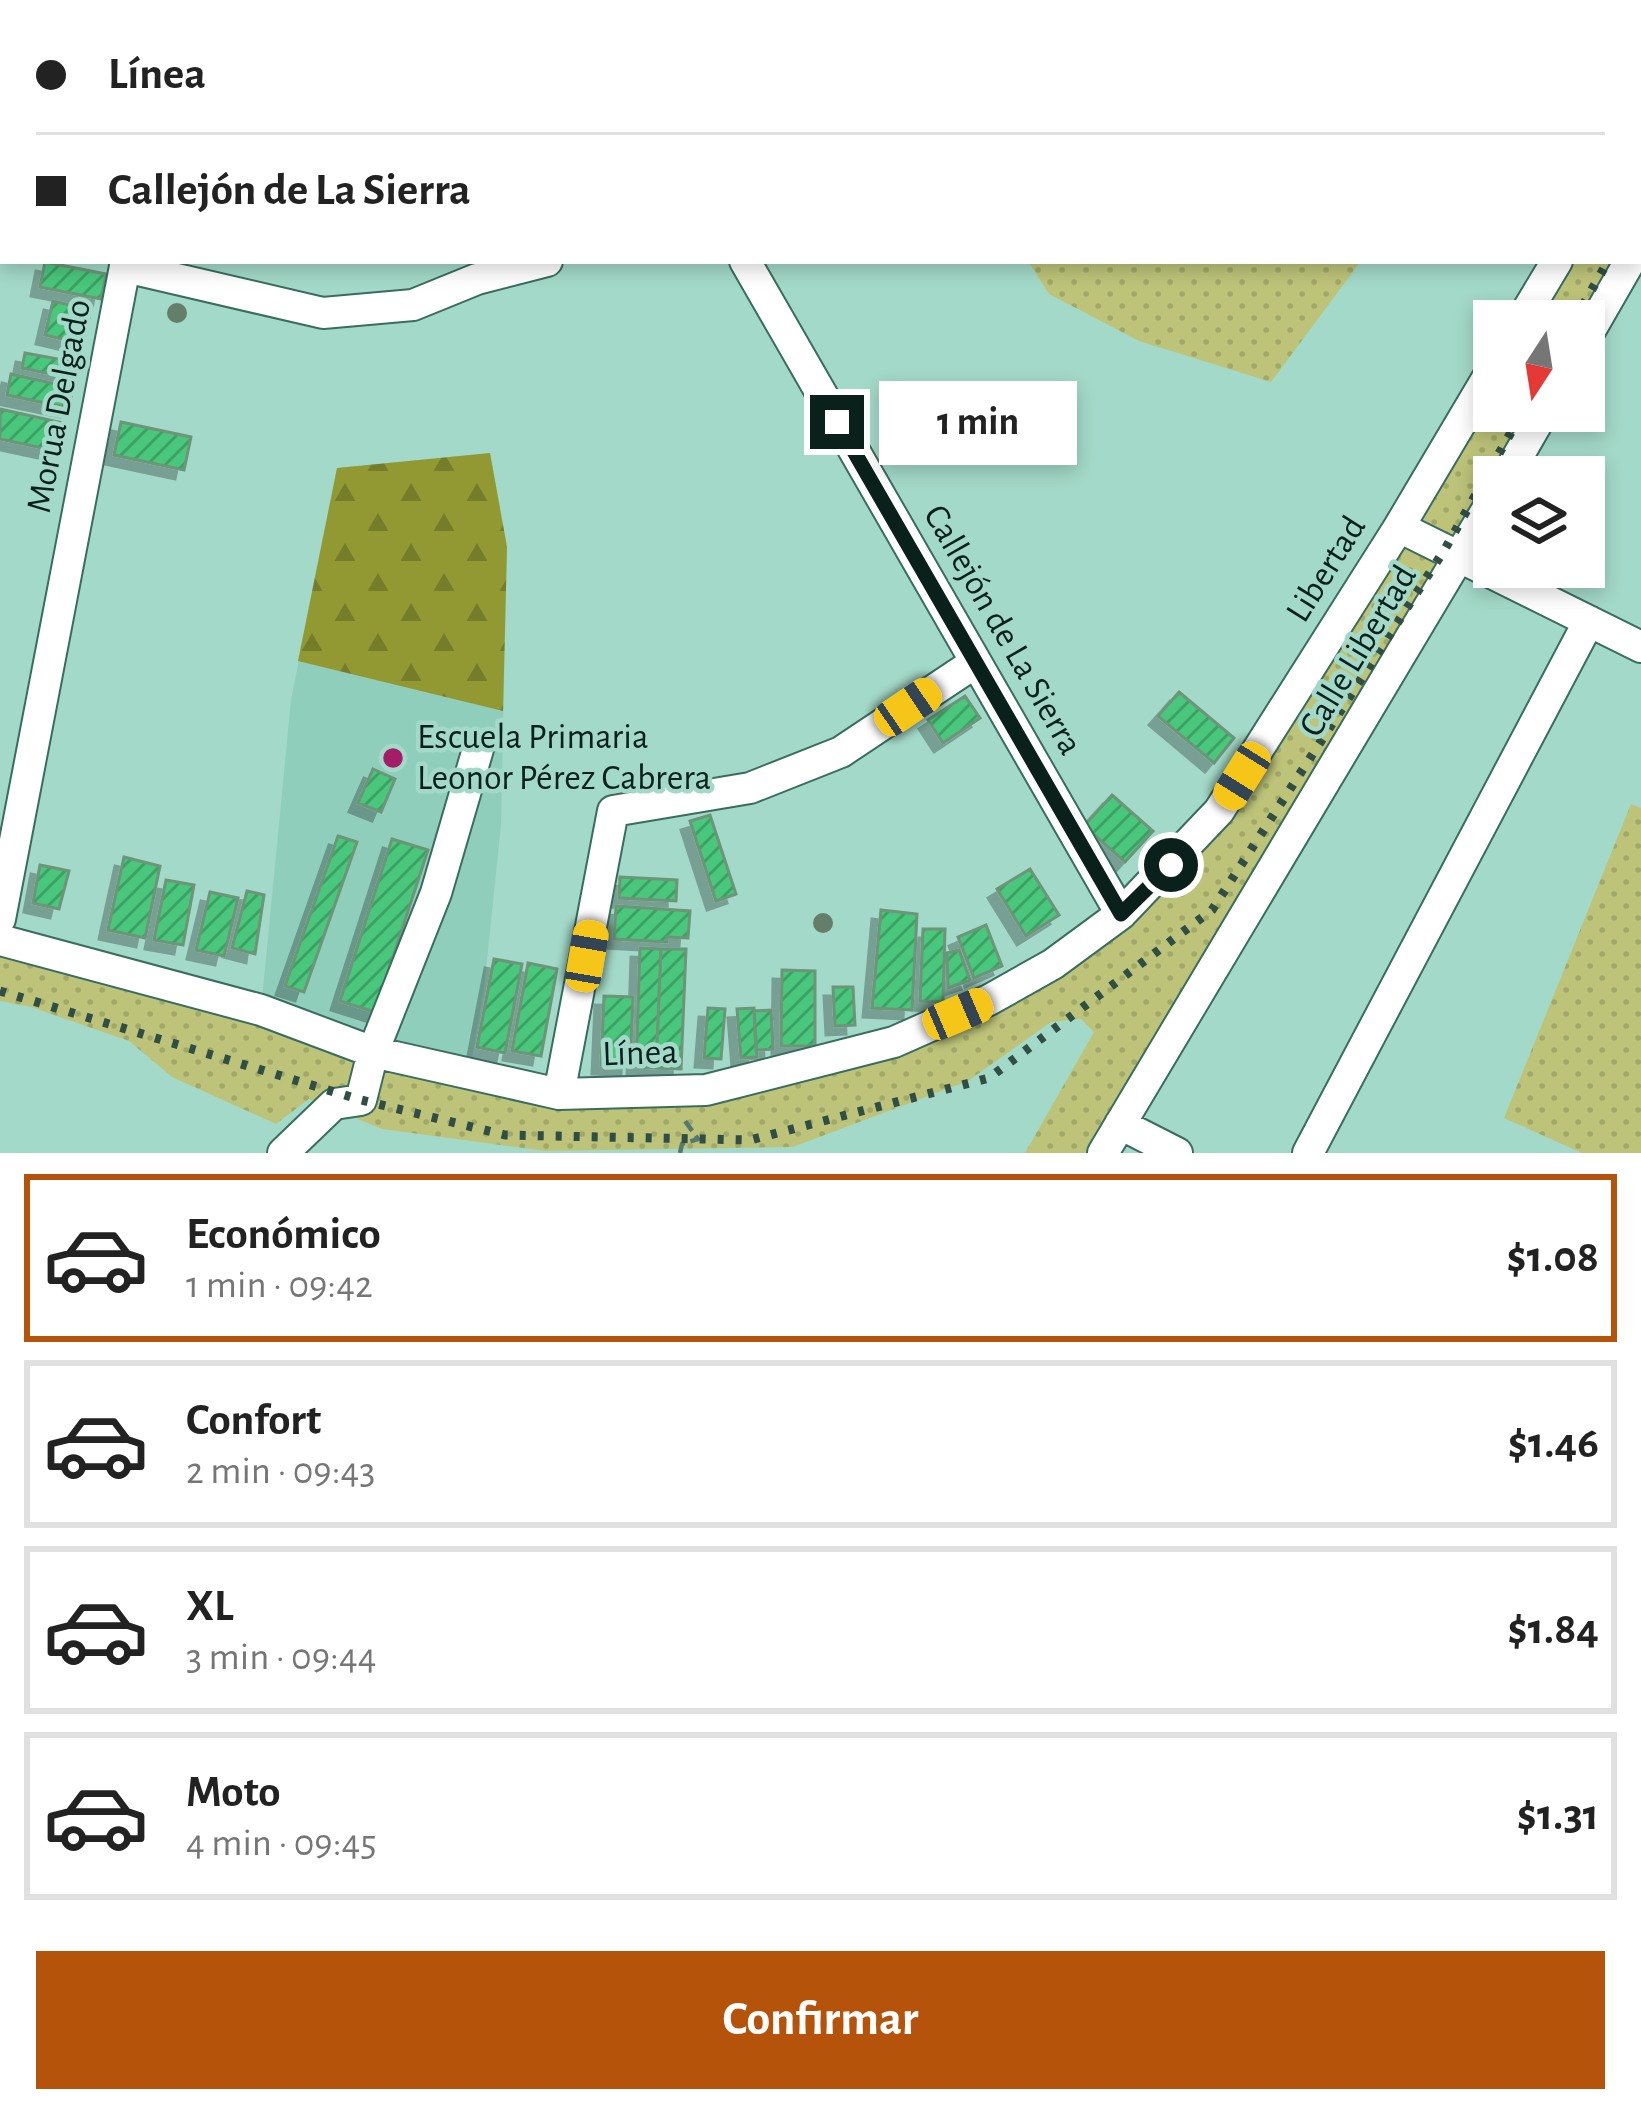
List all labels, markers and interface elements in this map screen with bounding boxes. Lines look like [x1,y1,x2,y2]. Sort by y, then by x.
text: Línea [108,52,206,97]
text: Callejón de La Sierra [108,168,471,213]
street label: Morua Delgado [21,296,97,516]
north arrow [1473,300,1605,432]
map controls [1473,300,1605,588]
callout: 1 min [879,380,1077,464]
route end [810,395,864,449]
text: 1 min [937,403,1019,442]
button: layers [1473,456,1605,588]
street label: Callejón de La Sierra [917,499,1089,761]
street label: Libertad [1280,510,1372,628]
street label: Calle Libertad [1293,559,1423,743]
car [868,672,948,742]
place label: Escuela Primaria Leonor Pérez Cabrera [417,719,711,796]
car [1208,736,1276,816]
marker: Escuela Primaria Leonor Pérez Cabrera [380,745,406,771]
route start [1144,838,1198,892]
car [563,917,611,995]
car [918,983,998,1045]
street label: Línea [602,1034,678,1072]
icon: car [42,1204,150,1312]
text: Económico [186,1212,381,1257]
text: $1.08 [1507,1235,1599,1280]
text: 1 min · 09:42 [186,1266,373,1305]
icon: car [42,1390,150,1498]
text: Confort [186,1398,321,1443]
text: $1.46 [1508,1421,1599,1466]
text: 2 min · 09:43 [186,1452,375,1491]
icon: car [42,1576,150,1684]
text: XL [186,1584,234,1629]
text: $1.84 [1507,1607,1599,1652]
text: 3 min · 09:44 [186,1638,376,1677]
icon: car [42,1762,150,1870]
text: Moto [186,1770,281,1815]
text: $1.31 [1517,1793,1599,1838]
text: 4 min · 09:45 [186,1824,377,1863]
button: Confirmar [36,1951,1605,2089]

